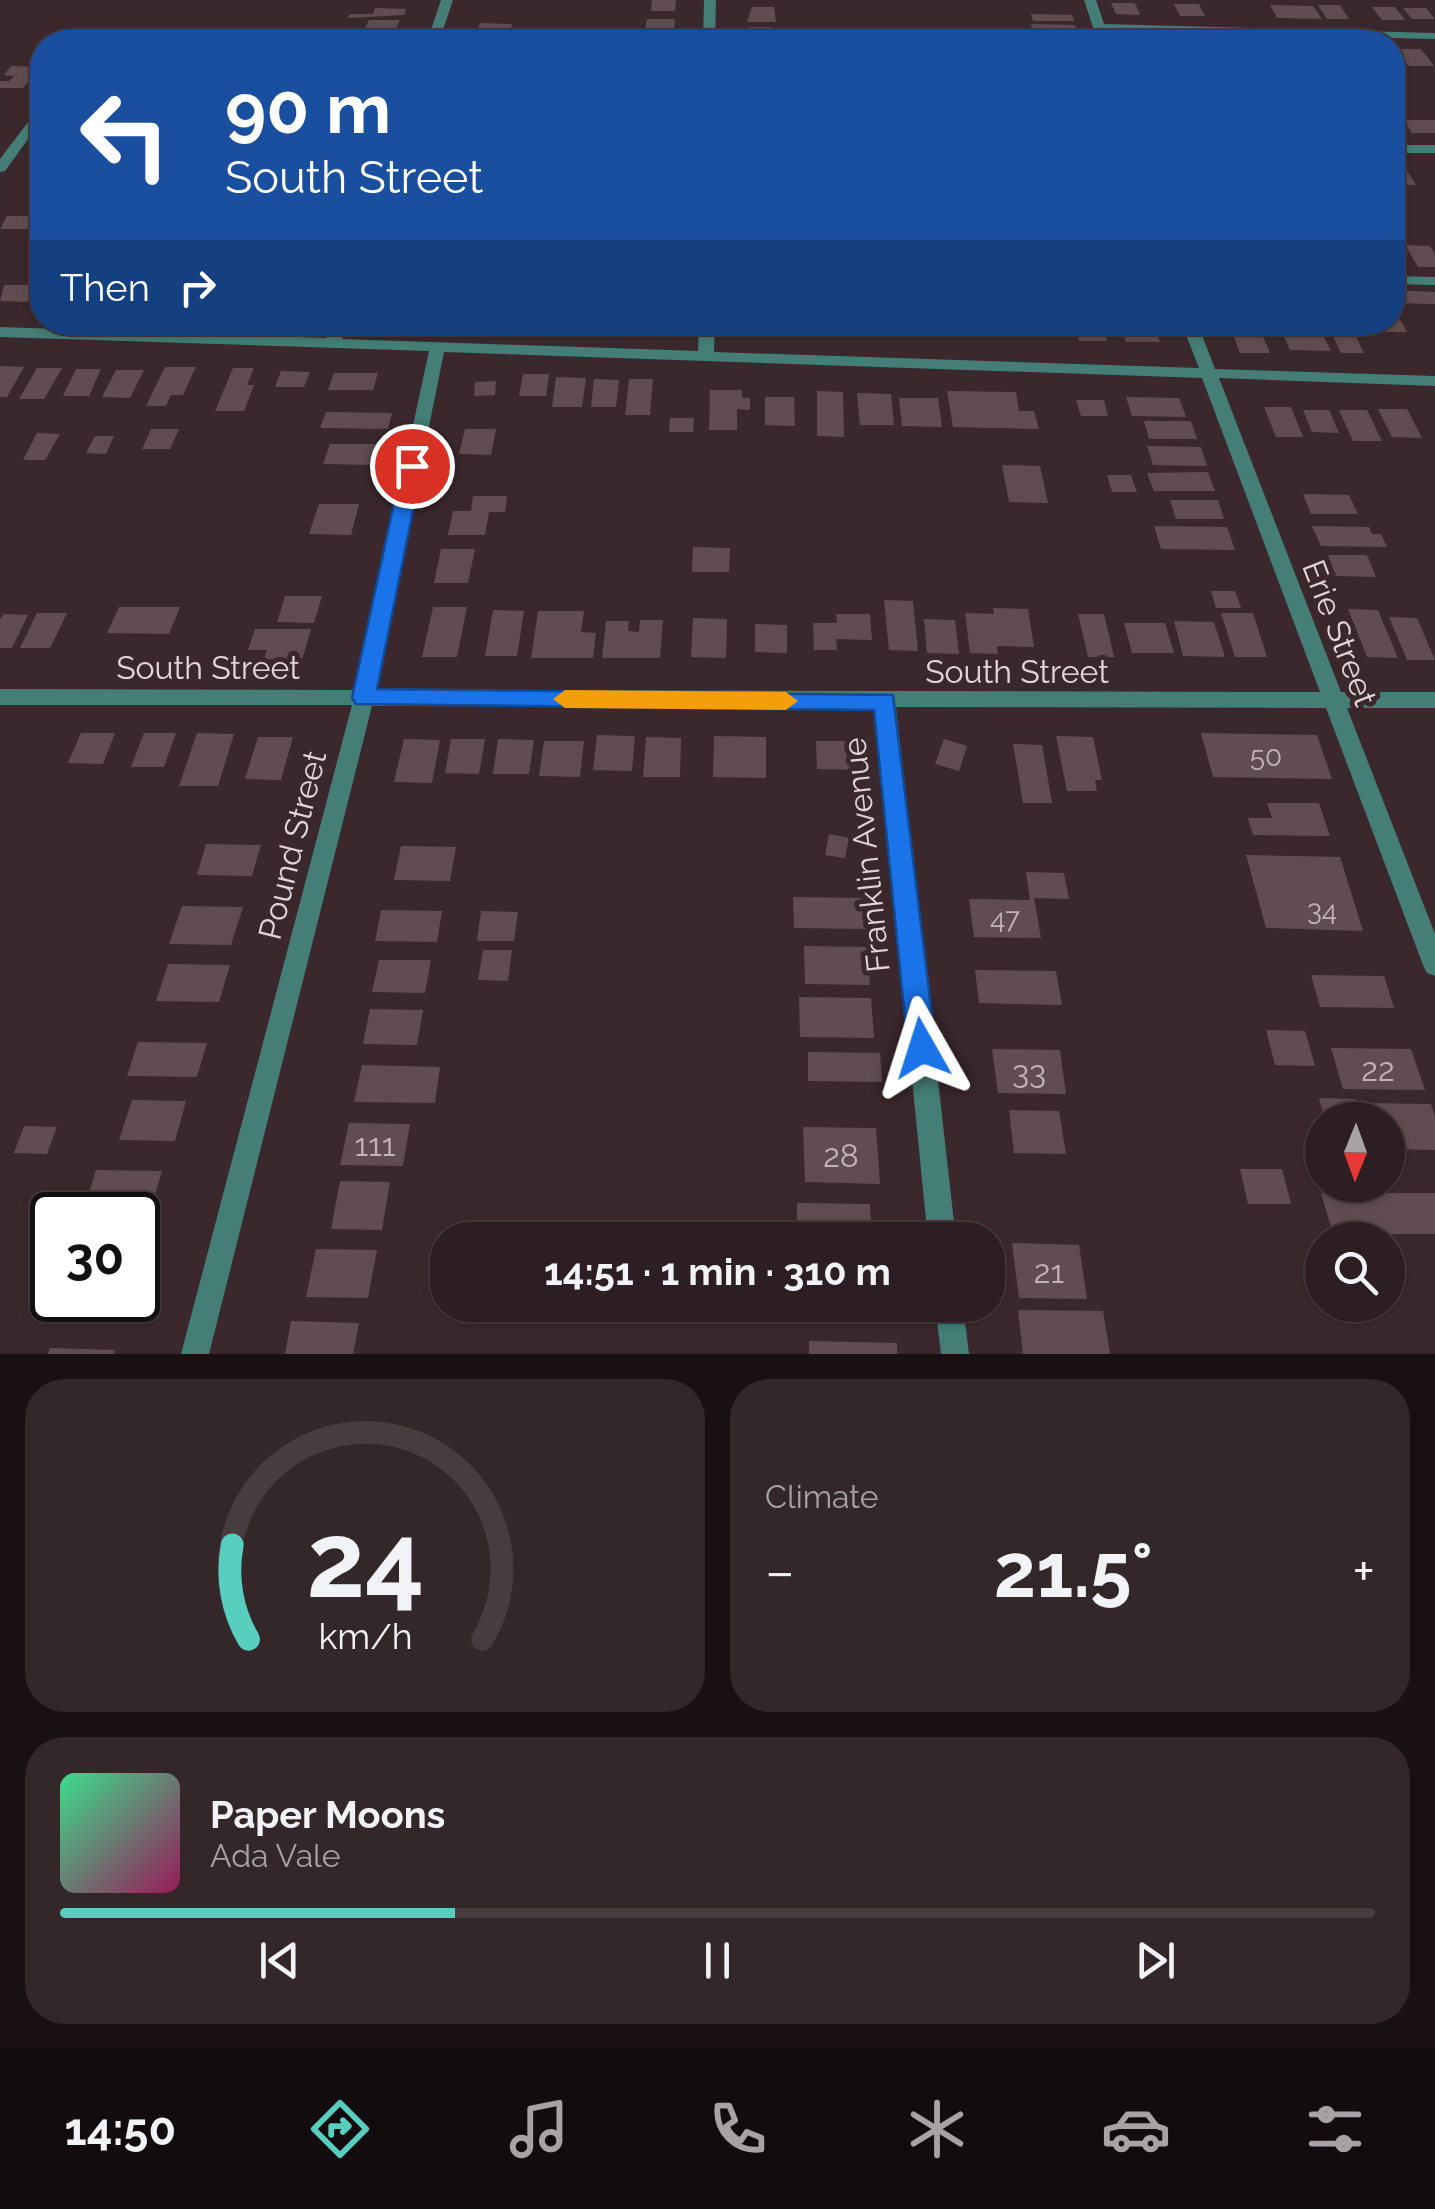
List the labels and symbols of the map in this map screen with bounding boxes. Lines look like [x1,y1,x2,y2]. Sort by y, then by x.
pin [370,424,455,509]
street label: Erie Street [1295,555,1385,711]
street label: South Street [116,649,300,686]
street label: South Street [925,653,1109,690]
street label: Franklin Avenue [835,736,897,974]
house number: 50 [1250,740,1282,773]
street label: Pound Street [251,747,333,943]
house number: 34 [1307,894,1337,927]
house number: 47 [990,902,1020,935]
position arrow [870,996,974,1100]
house number: 22 [1361,1051,1395,1088]
house number: 33 [1012,1053,1046,1090]
north arrow [1305,1102,1405,1202]
house number: 111 [354,1126,396,1163]
house number: 28 [823,1137,859,1174]
speed limit sign: 30 [30,1192,160,1322]
house number: 21 [1034,1253,1064,1290]

